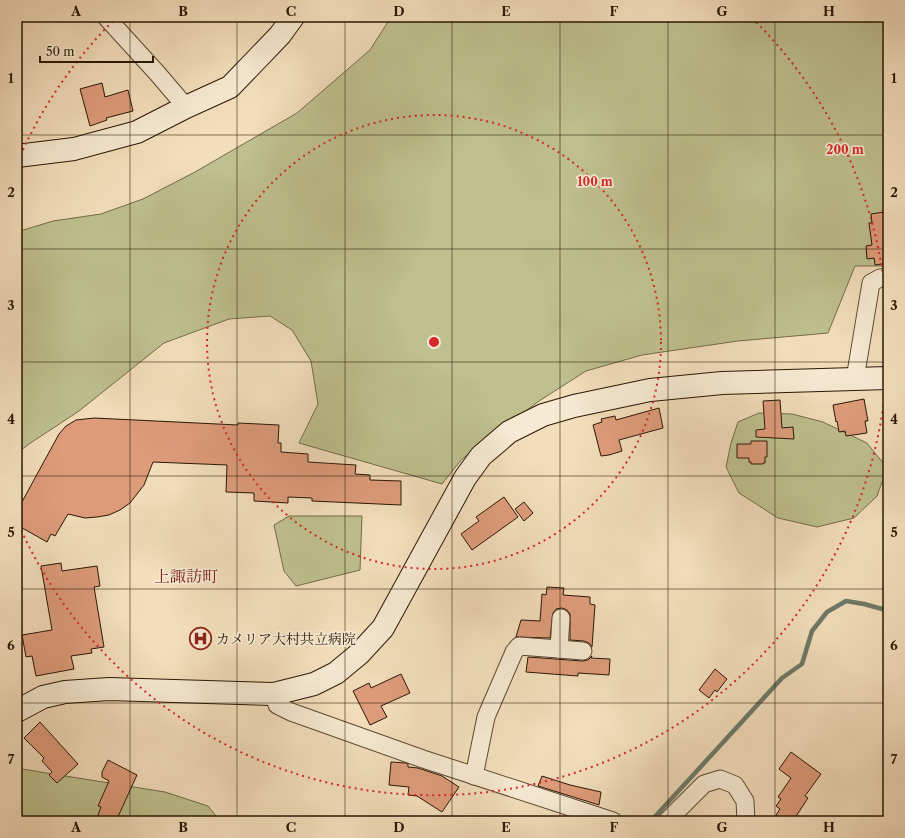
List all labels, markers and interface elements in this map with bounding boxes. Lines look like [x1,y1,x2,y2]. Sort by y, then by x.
text: A [70,3,82,19]
text: B [178,3,188,19]
text: C [286,3,296,19]
text: D [393,3,405,19]
text: E [501,3,511,19]
text: F [610,3,619,19]
text: G [716,3,728,19]
text: H [823,3,835,19]
scale bar [40,38,153,64]
text: 50 m [46,44,75,59]
text: 1 [8,70,14,86]
text: 1 [891,70,897,86]
text: 200 m [826,142,864,157]
text: 100 m [577,174,613,189]
text: 2 [7,184,15,200]
text: 2 [890,184,898,200]
text: 3 [7,297,15,313]
text: 3 [890,297,898,313]
centre of rings [427,335,441,349]
text: 4 [7,411,15,427]
text: 4 [890,411,898,427]
text: 5 [7,524,15,540]
text: 5 [890,524,898,540]
district label: 上諏訪町 [154,566,218,586]
hospital icon: カメリア大村共立病院 [187,626,213,652]
place label: カメリア大村共立病院 [216,630,356,648]
text: 6 [7,637,15,653]
text: 6 [890,637,898,653]
text: 7 [8,751,15,767]
text: 7 [891,751,898,767]
text: A [70,819,82,835]
text: B [178,819,188,835]
text: C [286,819,296,835]
text: D [393,819,405,835]
text: E [501,819,511,835]
text: F [610,819,619,835]
text: G [716,819,728,835]
text: H [823,819,835,835]

